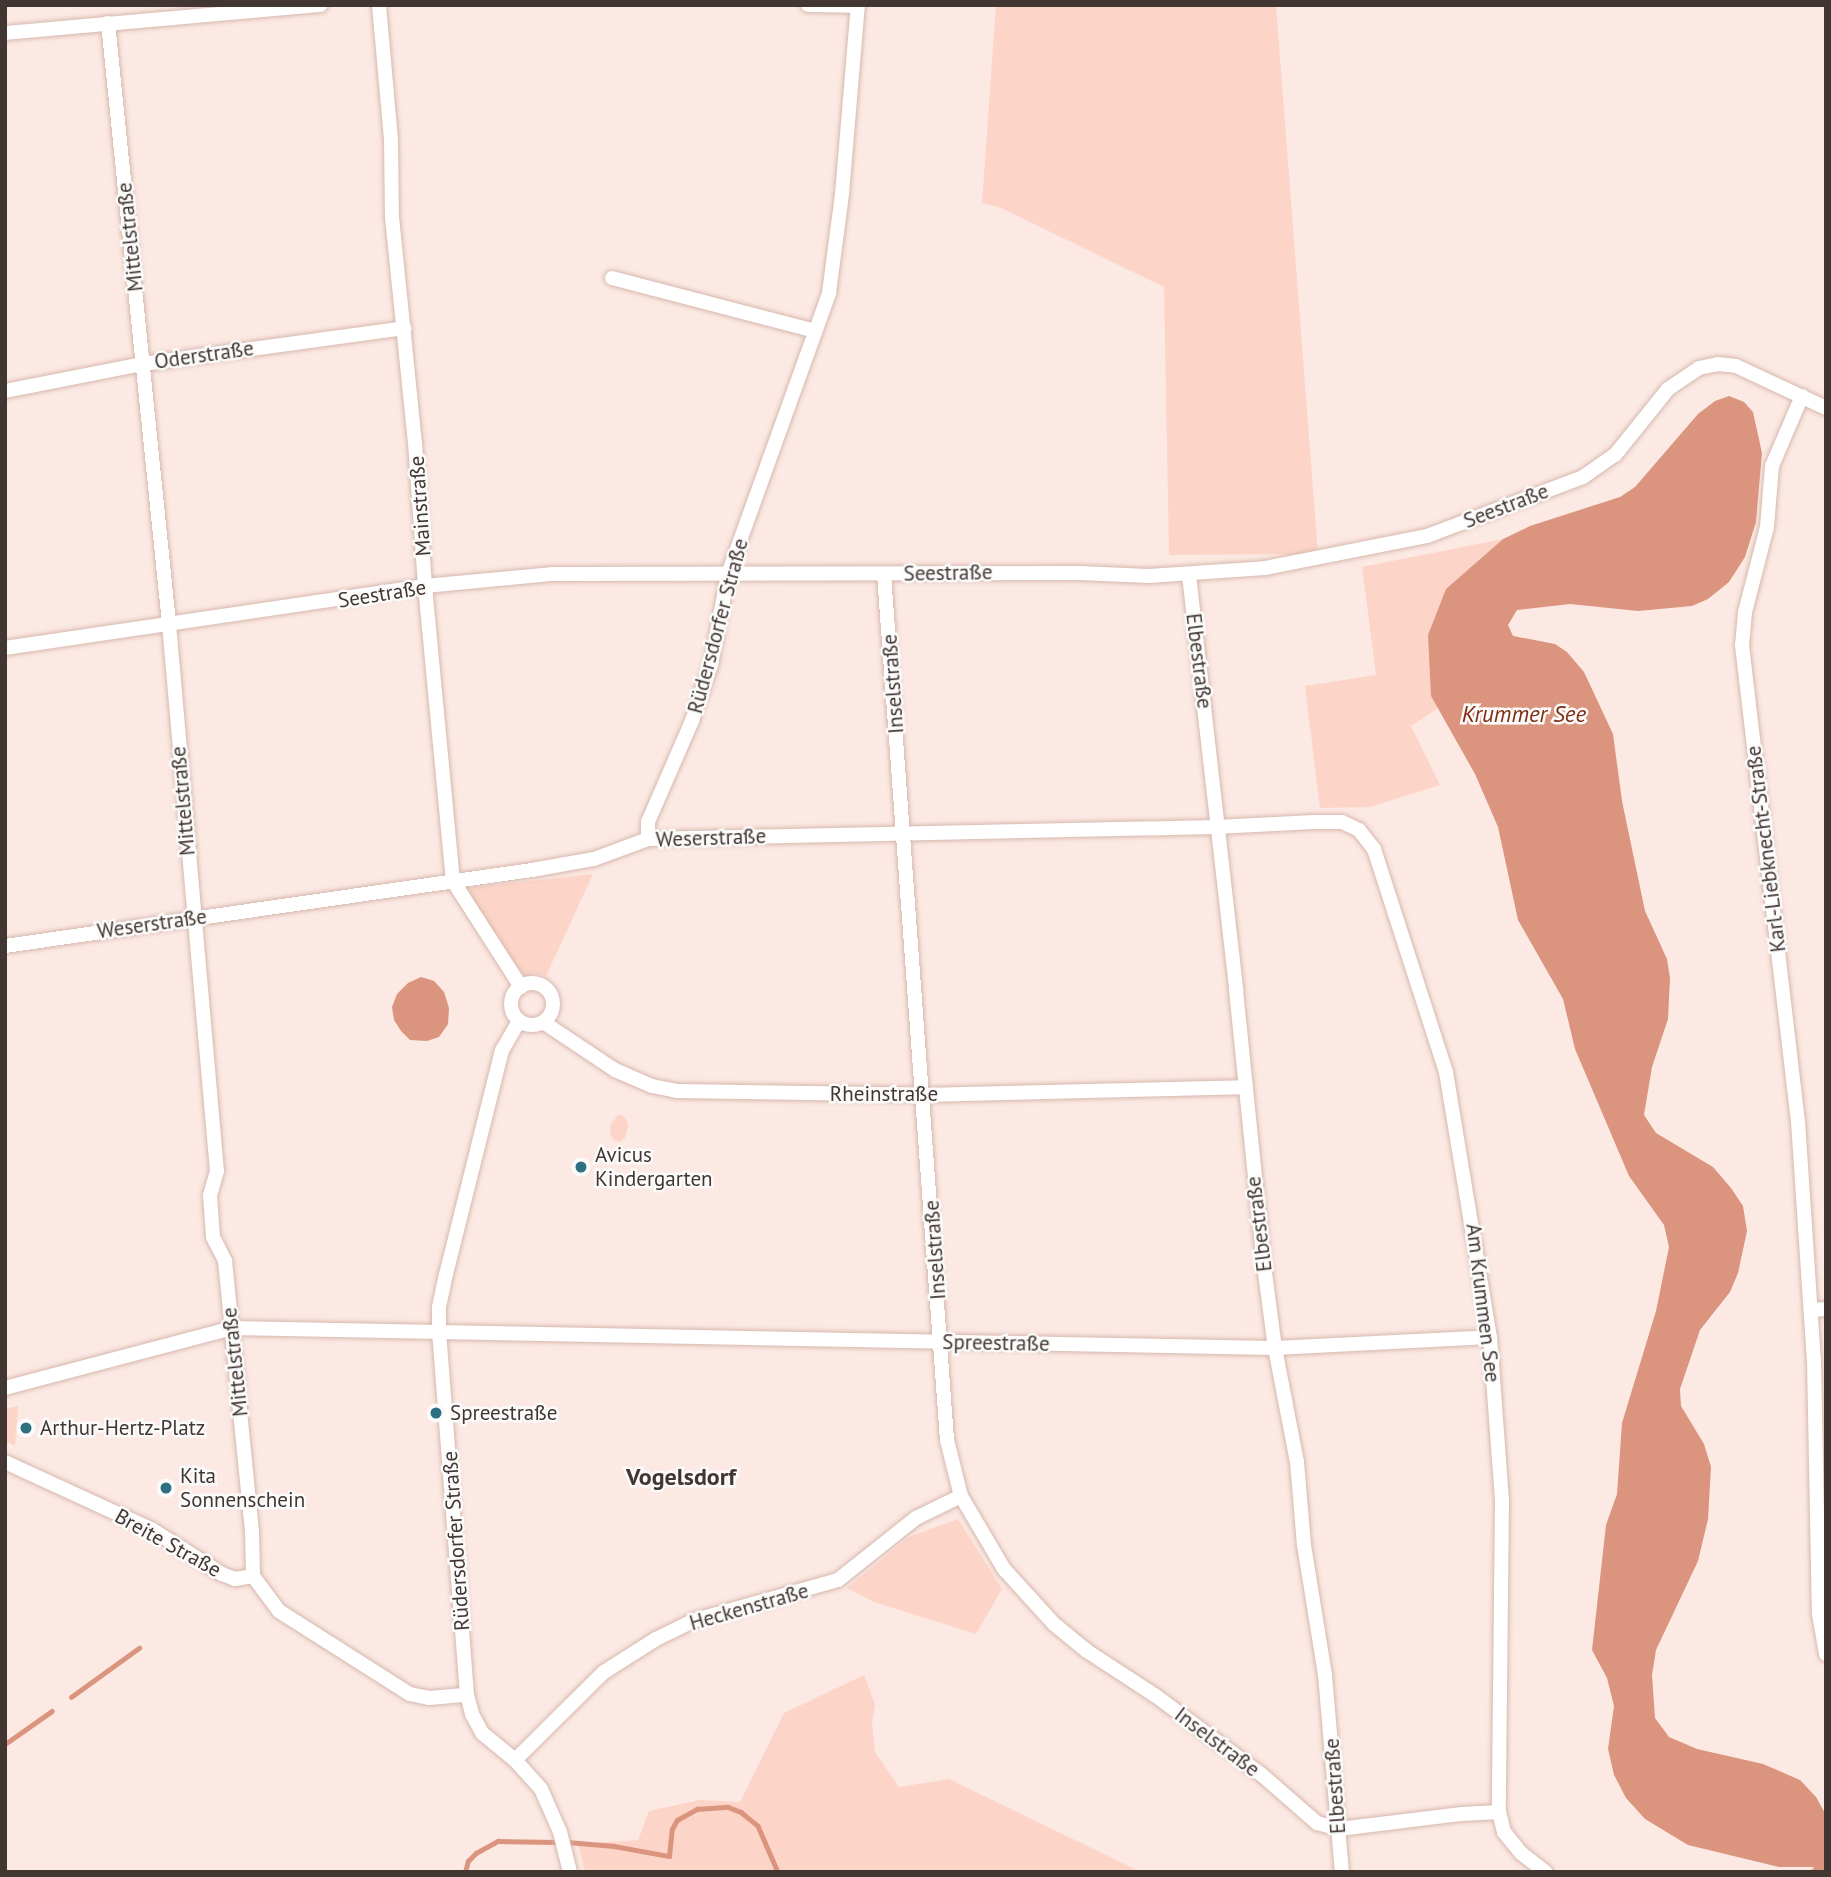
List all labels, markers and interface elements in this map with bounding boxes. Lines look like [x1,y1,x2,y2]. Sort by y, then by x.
street label: Mittelstraße [112,181,148,293]
street label: Oderstraße [153,336,255,374]
street label: Mainstraße [404,455,436,557]
street label: Seestraße [1460,478,1552,534]
street label: Rüdersdorfer Straße [683,536,753,716]
street label: Seestraße [903,560,993,586]
street label: Seestraße [336,575,428,613]
street label: Elbestraße [1181,612,1217,710]
street label: Inselstraße [877,633,909,735]
water label: Krummer See [1462,700,1586,728]
street label: Karl-Liebknecht-Straße [1741,744,1791,954]
street label: Mittelstraße [166,745,200,857]
street label: Weserstraße [655,823,767,853]
street label: Weserstraße [96,904,208,944]
street label: Rheinstraße [830,1081,938,1107]
place label: Avicus Kindergarten [595,1142,713,1192]
marker: Avicus Kindergarten [573,1159,589,1175]
street label: Elbestraße [1241,1175,1277,1273]
street label: Inselstraße [919,1199,951,1301]
street label: Am Krummen See [1461,1222,1505,1384]
street label: Mittelstraße [217,1306,253,1418]
street label: Spreestraße [942,1329,1050,1357]
place label: Spreestraße [450,1400,557,1426]
marker: Spreestraße [428,1405,444,1421]
place label: Arthur-Hertz-Platz [40,1415,205,1441]
marker: Arthur-Hertz-Platz [18,1420,34,1436]
street label: Rüdersdorfer Straße [437,1450,475,1632]
place label: Kita Sonnenschein [180,1463,305,1513]
district label: Vogelsdorf [626,1463,736,1491]
marker: Kita Sonnenschein [158,1480,174,1496]
street label: Breite Straße [110,1503,226,1583]
street label: Heckenstraße [687,1578,811,1636]
street label: Inselstraße [1170,1702,1264,1782]
street label: Elbestraße [1319,1737,1351,1835]

